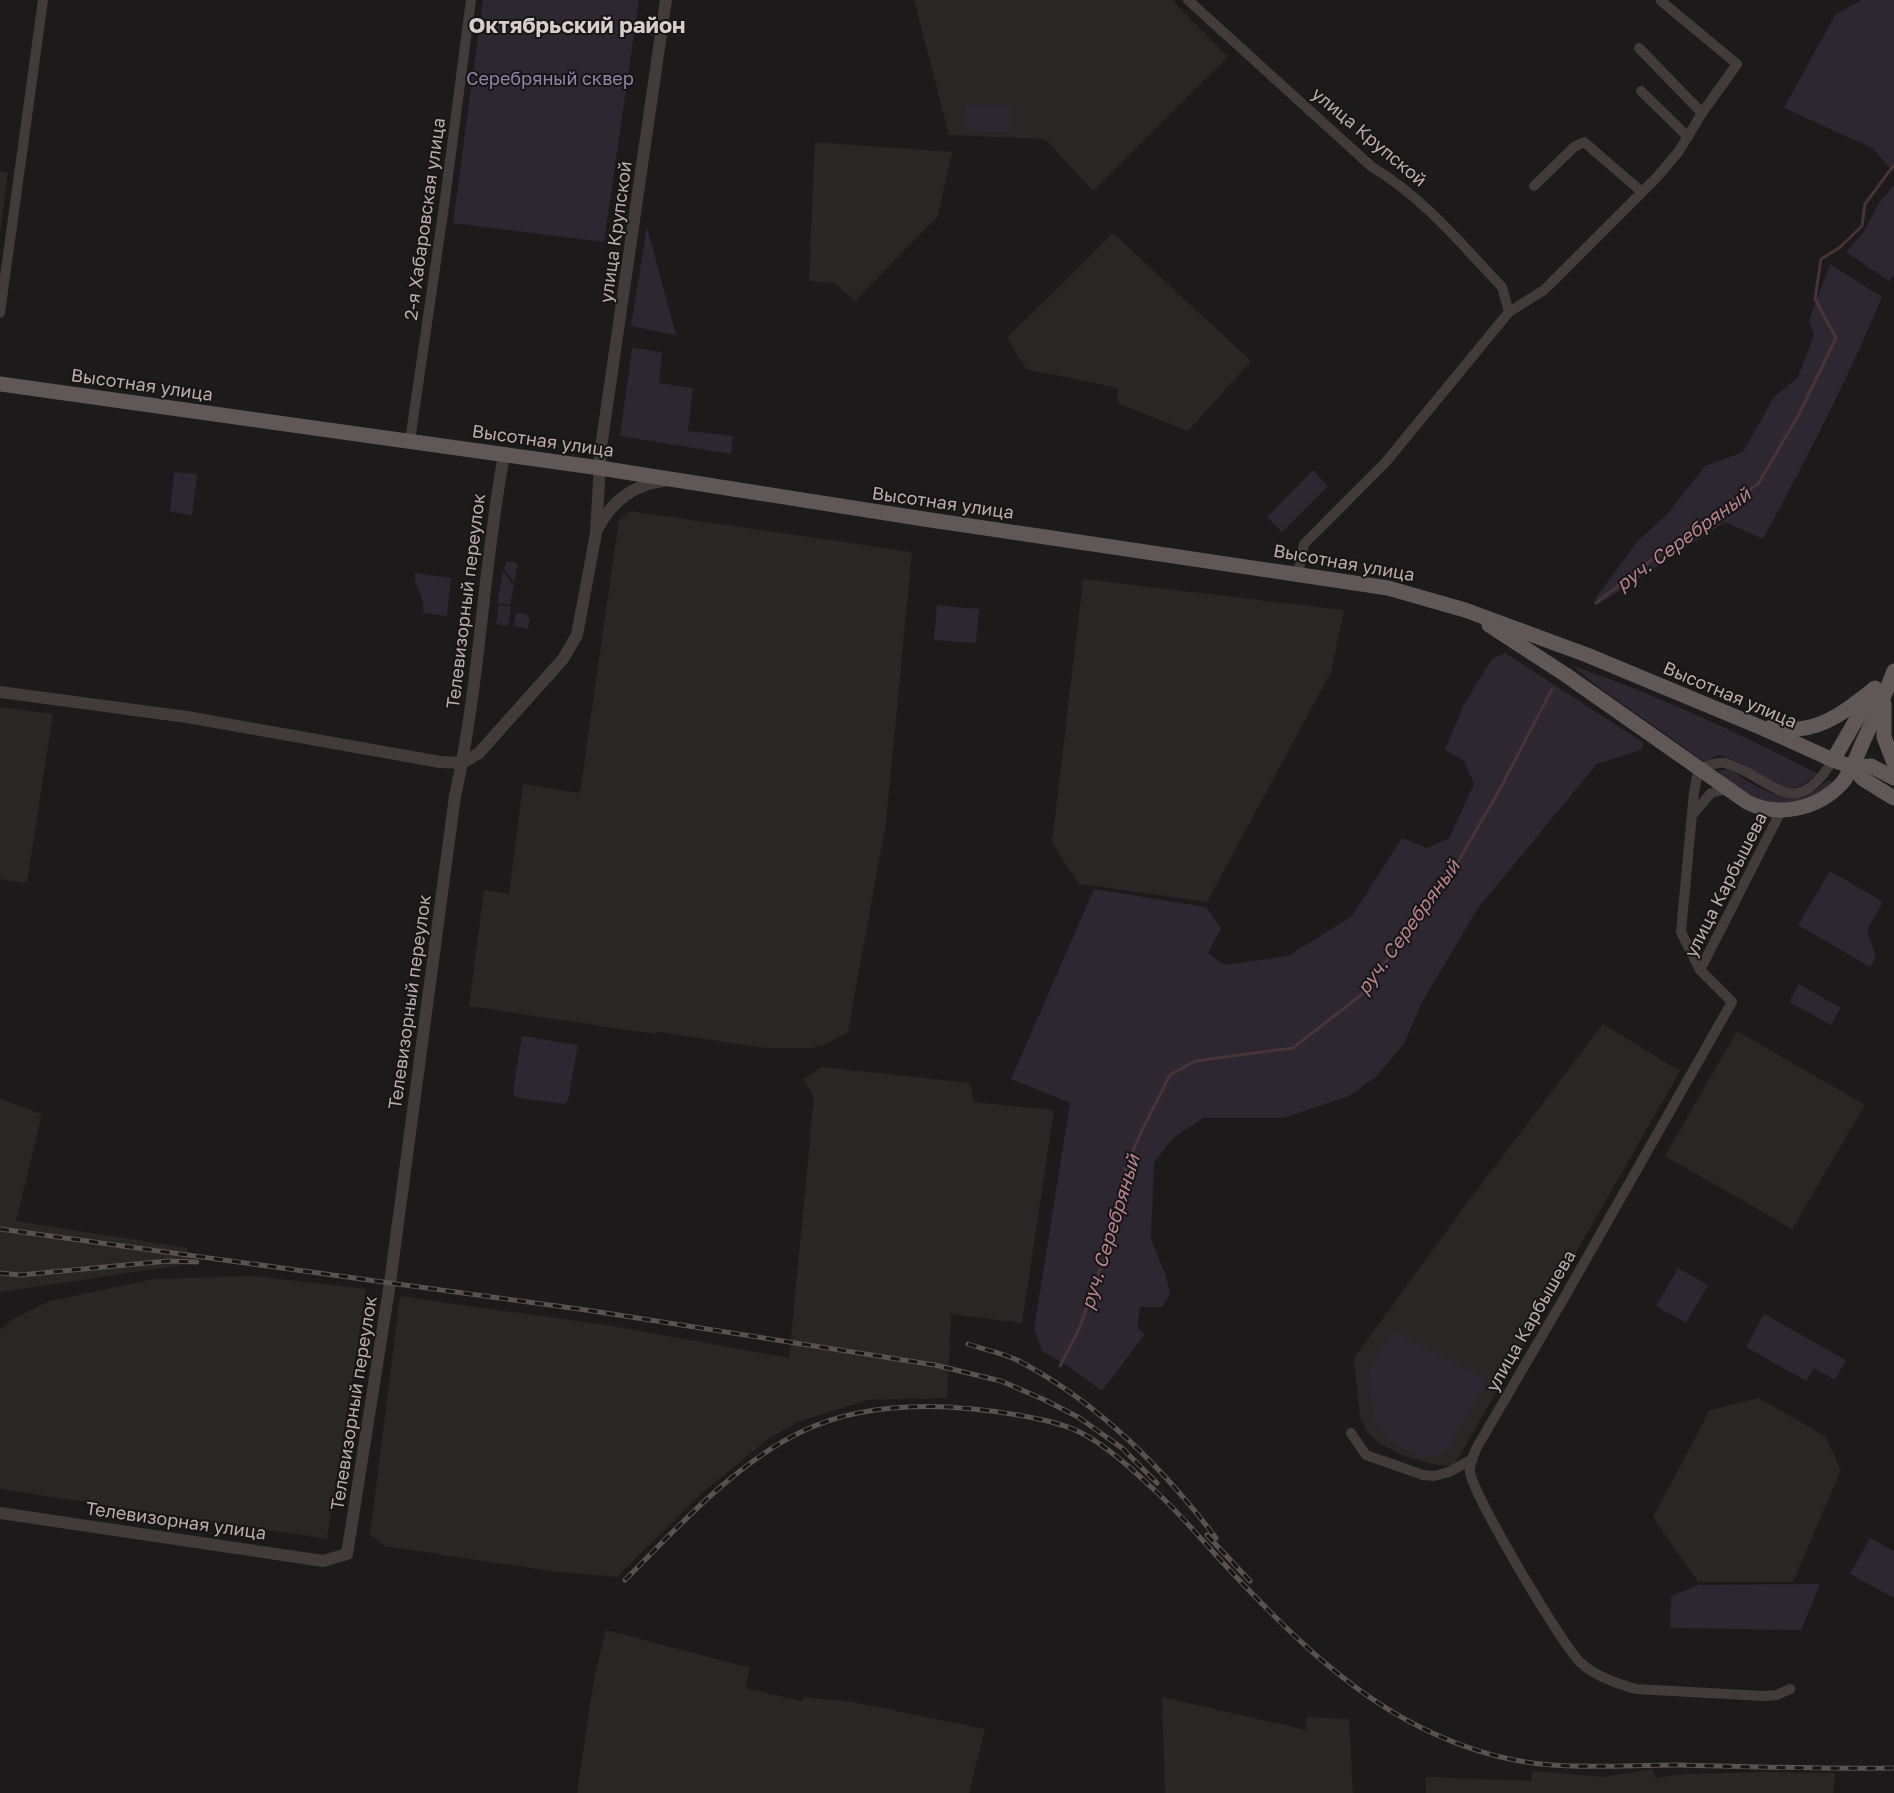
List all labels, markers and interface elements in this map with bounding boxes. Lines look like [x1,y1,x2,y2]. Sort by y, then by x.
district label: Октябрьский район [468,11,686,38]
park label: Серебряный сквер [466,67,634,89]
street label: улица Крупской [1308,82,1431,191]
street label: 2-я Хабаровская улица [399,116,449,322]
street label: улица Крупской [594,160,636,304]
street label: Высотная улица [70,363,215,405]
street label: Высотная улица [471,419,616,461]
street label: Высотная улица [871,481,1016,523]
water label: руч. Серебряный [1611,481,1756,595]
street label: Телевизорный переулок [441,492,489,710]
street label: Высотная улица [1272,539,1417,585]
street label: Высотная улица [1660,656,1801,732]
street label: улица Карбышева [1679,808,1771,961]
water label: руч. Серебряный [1351,854,1465,998]
street label: Телевизорный переулок [383,893,435,1111]
water label: руч. Серебряный [1075,1150,1144,1312]
street label: улица Карбышева [1481,1246,1580,1395]
street label: Телевизорный переулок [325,1294,381,1512]
street label: Телевизорная улица [85,1496,268,1544]

